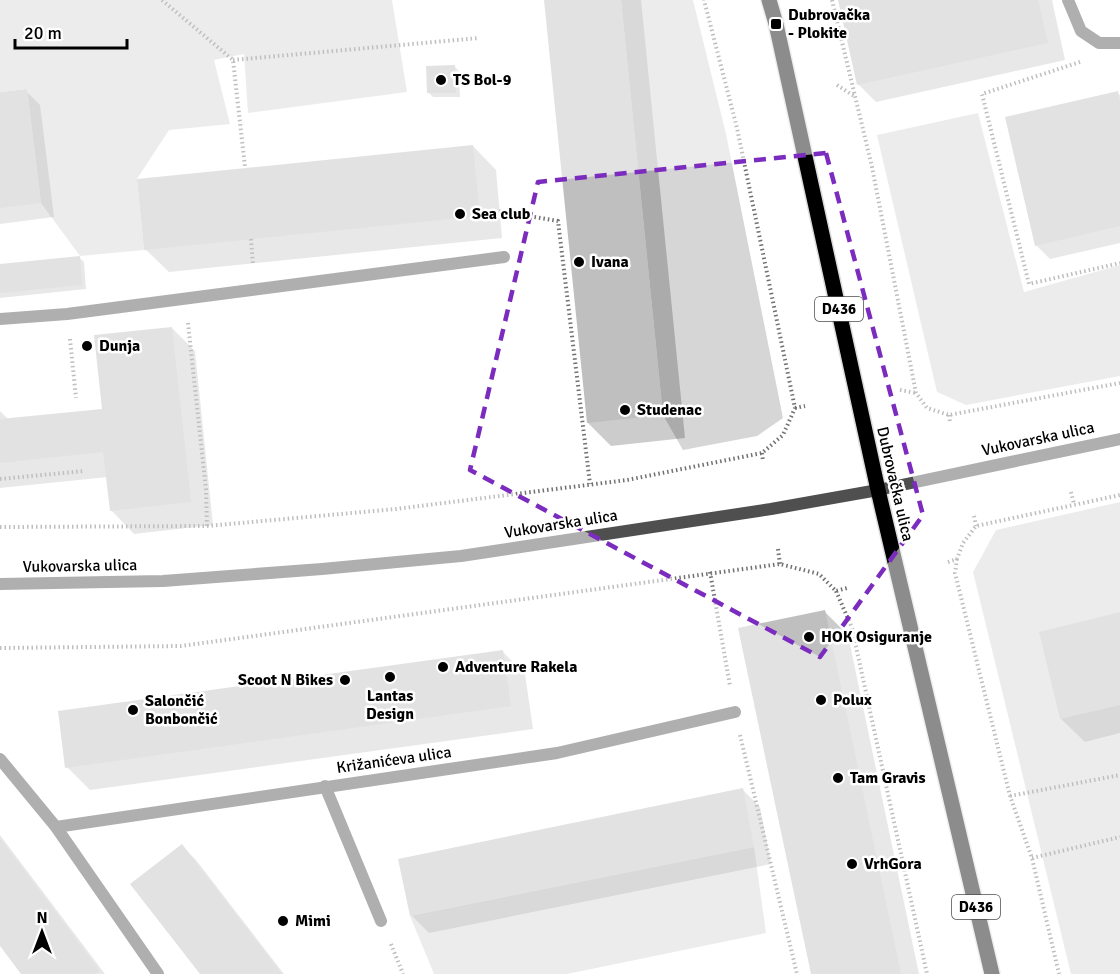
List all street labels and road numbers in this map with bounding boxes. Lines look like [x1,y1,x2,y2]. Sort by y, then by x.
road number: D436 [815,297,863,321]
street label: Vukovarska ulica [980,417,1096,461]
street label: Dubrovačka ulica [872,425,918,543]
street label: Vukovarska ulica [503,505,619,543]
street label: Vukovarska ulica [23,555,137,577]
street label: Križanićeva ulica [335,742,453,778]
road number: D436 [952,895,1000,919]

